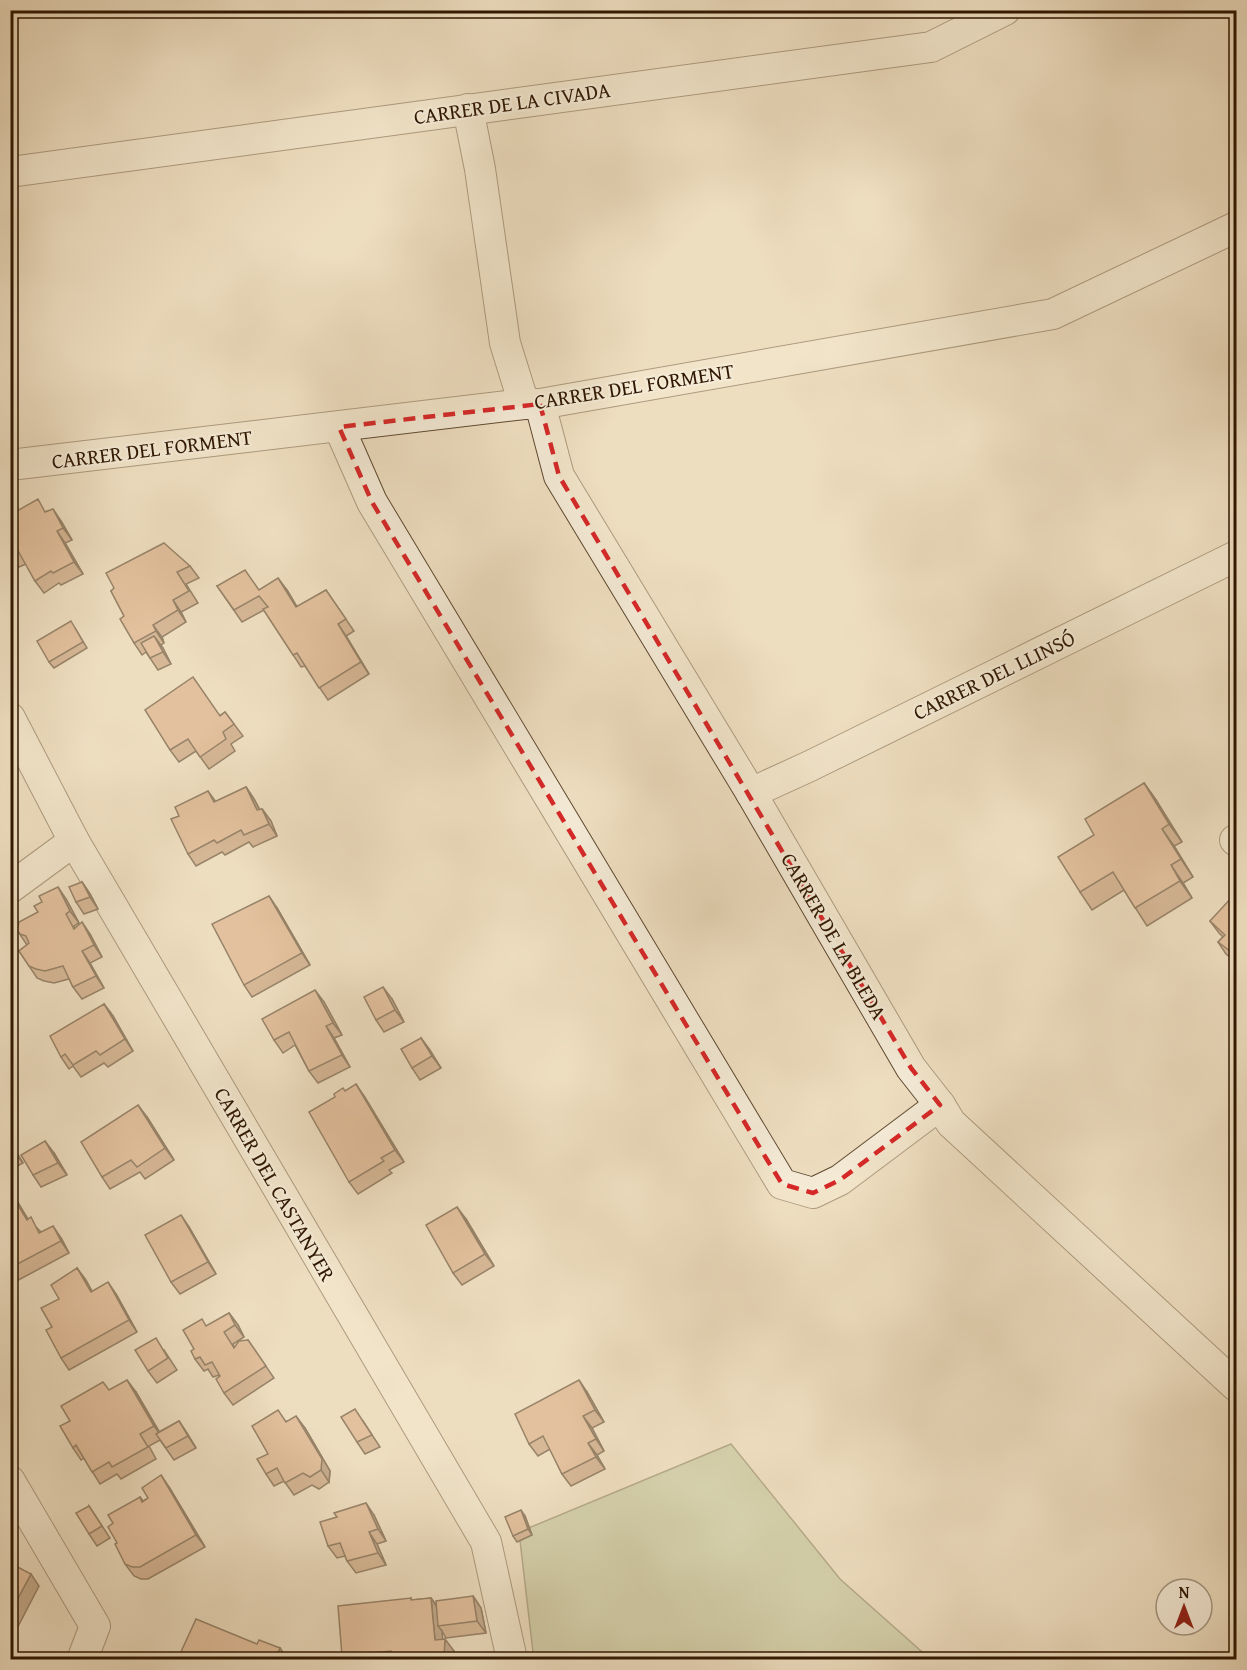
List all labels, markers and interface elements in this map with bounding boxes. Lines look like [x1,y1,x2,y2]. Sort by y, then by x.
street label: CARRER DE LA CIVADA [412,74,612,132]
street label: CARRER DEL FORMENT [532,355,736,417]
street label: CARRER DEL FORMENT [50,421,254,477]
street label: CARRER DEL LLINSÓ [908,622,1080,728]
street label: CARRER DE LA BLEDA [773,847,895,1026]
street label: CARRER DEL CASTANYER [207,1081,344,1288]
north arrow [1154,1577,1214,1637]
text: N [1179,1580,1190,1604]

